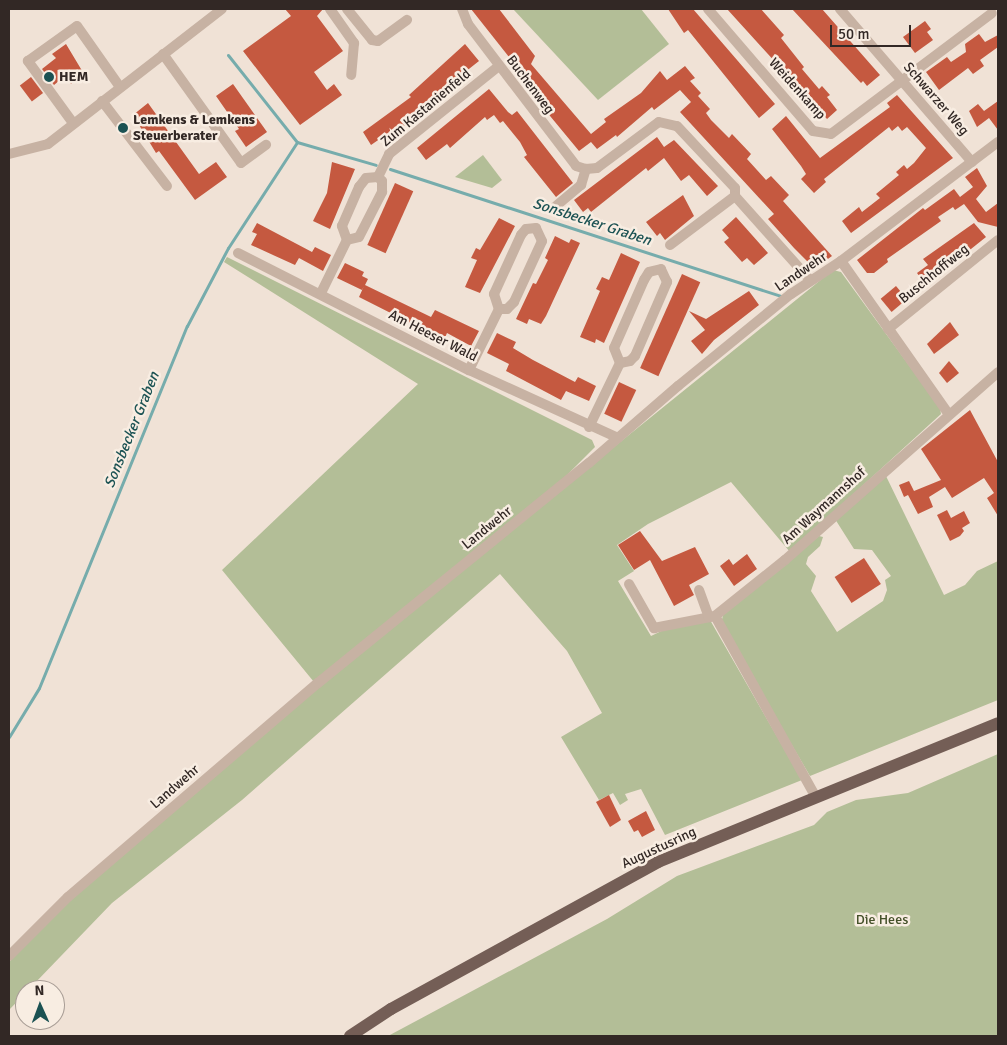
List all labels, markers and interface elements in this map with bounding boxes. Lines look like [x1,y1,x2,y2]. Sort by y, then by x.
scale bar [832,15,913,47]
text: 50 m [838,25,869,43]
street label: Buchenweg [503,52,557,118]
street label: Weidenkamp [765,55,829,123]
street label: Schwarzer Weg [900,59,972,139]
street label: Zum Kastanienfeld [378,66,474,150]
place label: HEM [59,69,88,85]
marker: HEM [43,71,55,83]
place label: Lemkens & Lemkens Steuerberater [133,112,255,144]
marker: Lemkens & Lemkens Steuerberater [117,122,129,134]
water label: Sonsbecker Graben [531,194,653,250]
street label: Buschhoffweg [896,241,972,307]
street label: Landwehr [772,249,830,295]
street label: Am Heeser Wald [386,306,480,366]
water label: Sonsbecker Graben [101,370,163,490]
street label: Am Waymannshof [779,464,869,548]
street label: Landwehr [459,503,515,553]
street label: Landwehr [147,761,203,813]
street label: Augustusring [619,823,699,873]
park label: Die Hees [856,912,908,928]
north arrow [15,980,65,1030]
text: N [34,982,45,999]

